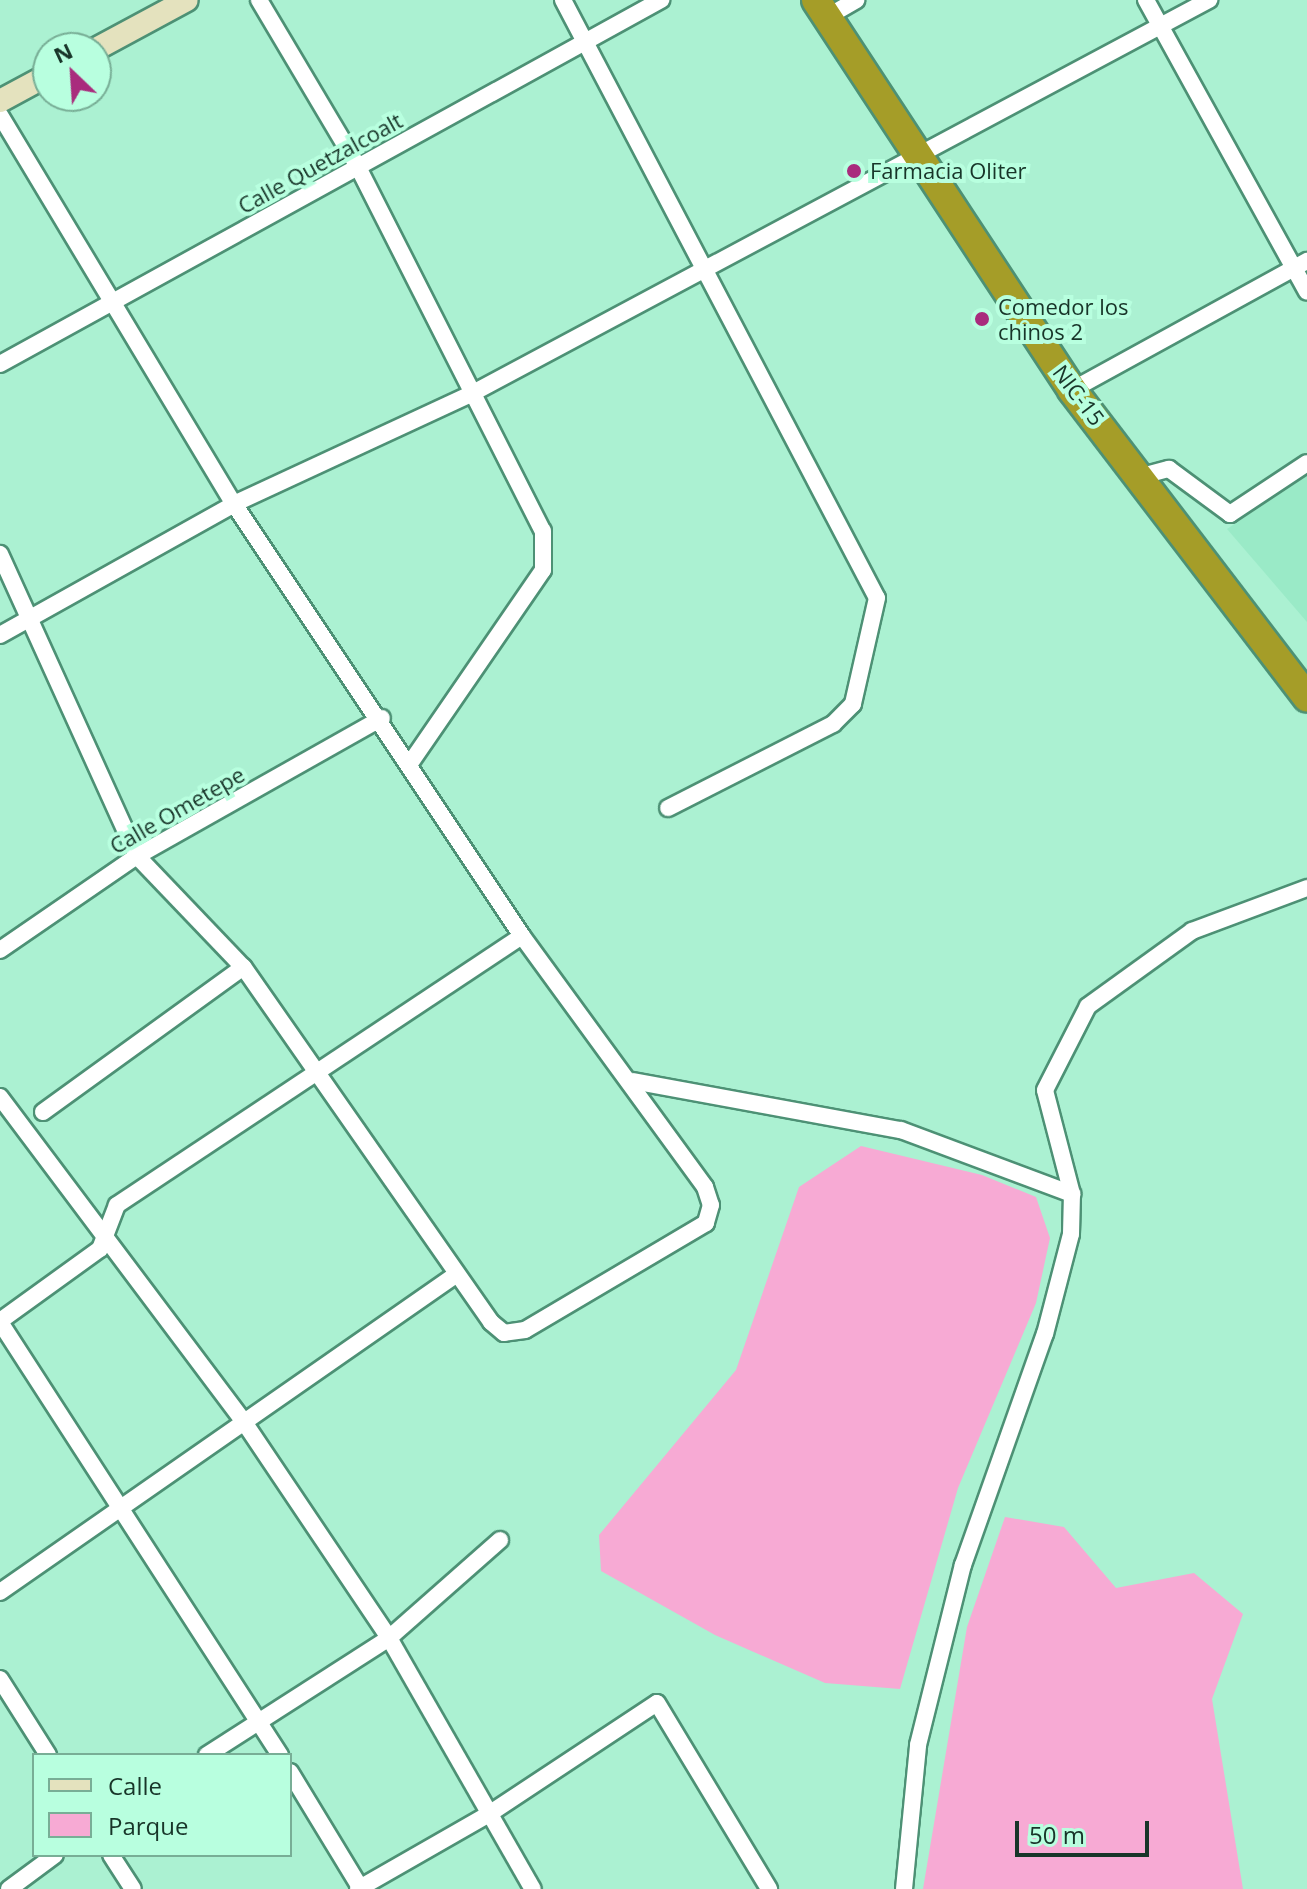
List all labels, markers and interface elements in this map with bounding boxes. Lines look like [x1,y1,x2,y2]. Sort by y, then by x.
north arrow [32,32,112,112]
text: N [48,35,77,69]
street label: Calle Quetzalcoalt [233,107,407,219]
place label: Farmacia Oliter [870,158,1027,184]
marker: Farmacia Oliter [845,162,863,180]
place label: Comedor los chinos 2 [998,293,1128,344]
marker: Comedor los chinos 2 [973,310,991,328]
street label: NIC-15 [1048,360,1110,430]
street label: Calle Ometepe [105,761,249,859]
legend [32,1753,292,1857]
text: Calle [108,1769,162,1802]
scale bar [1019,1805,1153,1855]
text: Parque [108,1809,188,1842]
text: 50 m [1029,1818,1085,1851]

